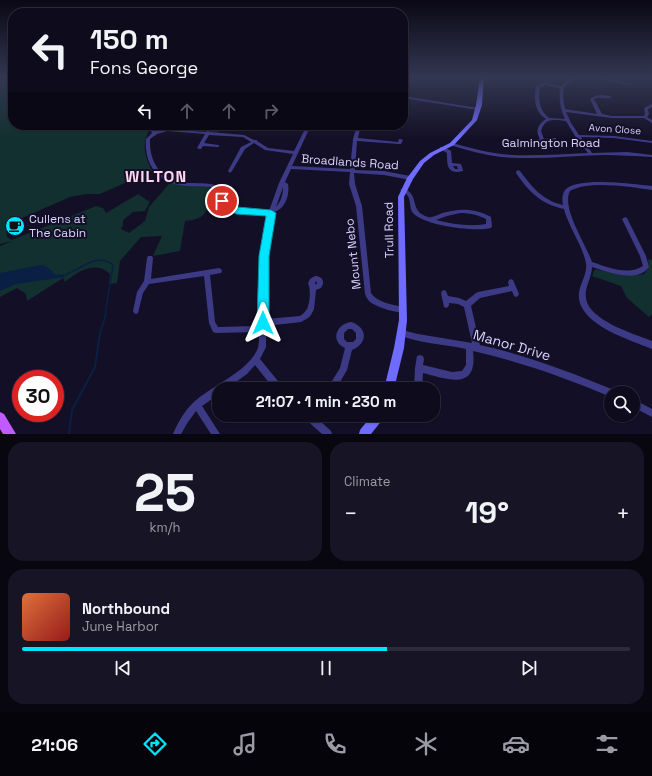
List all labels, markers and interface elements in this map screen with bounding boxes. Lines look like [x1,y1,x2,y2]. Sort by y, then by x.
text: 150 m [90,21,169,57]
icon: left [24,24,76,76]
text: Fons George [90,56,198,79]
icon: left [134,100,156,122]
icon: ahead [176,100,198,122]
icon: ahead [218,100,240,122]
icon: right [260,100,282,122]
street label: Avon Close [588,121,642,137]
street label: Galmington Road [502,135,600,151]
street label: Broadlands Road [301,151,399,173]
district label: WILTON [125,166,187,187]
pin [205,184,239,218]
icon: arrive [211,190,233,212]
street label: Trull Road [381,202,397,258]
place label: Cullens at The Cabin [29,211,86,241]
cafe icon: Cullens at The Cabin [4,215,26,237]
street label: Mount Nebo [341,218,365,290]
position arrow [242,302,284,344]
street label: Manor Drive [471,325,553,365]
speed limit sign: 30 [12,370,64,422]
map controls [604,386,640,422]
button: search [604,386,640,422]
text: 21:07 · 1 min · 230 m [256,392,396,411]
text: 25 [134,460,196,526]
text: Climate [344,473,390,490]
text: 19° [465,493,509,532]
text: − [344,499,358,527]
text: + [616,499,630,527]
text: km/h [150,519,180,536]
text: Northbound [82,599,170,618]
text: June Harbor [82,618,159,635]
icon: previous [112,657,134,679]
icon: pause [315,657,337,679]
icon: next [518,657,540,679]
icon: directions [141,730,169,758]
icon: music [231,730,259,758]
icon: phone [321,730,349,758]
icon: climate [412,730,440,758]
icon: car [502,730,530,758]
icon: filters [593,730,621,758]
text: 21:06 [31,733,78,756]

